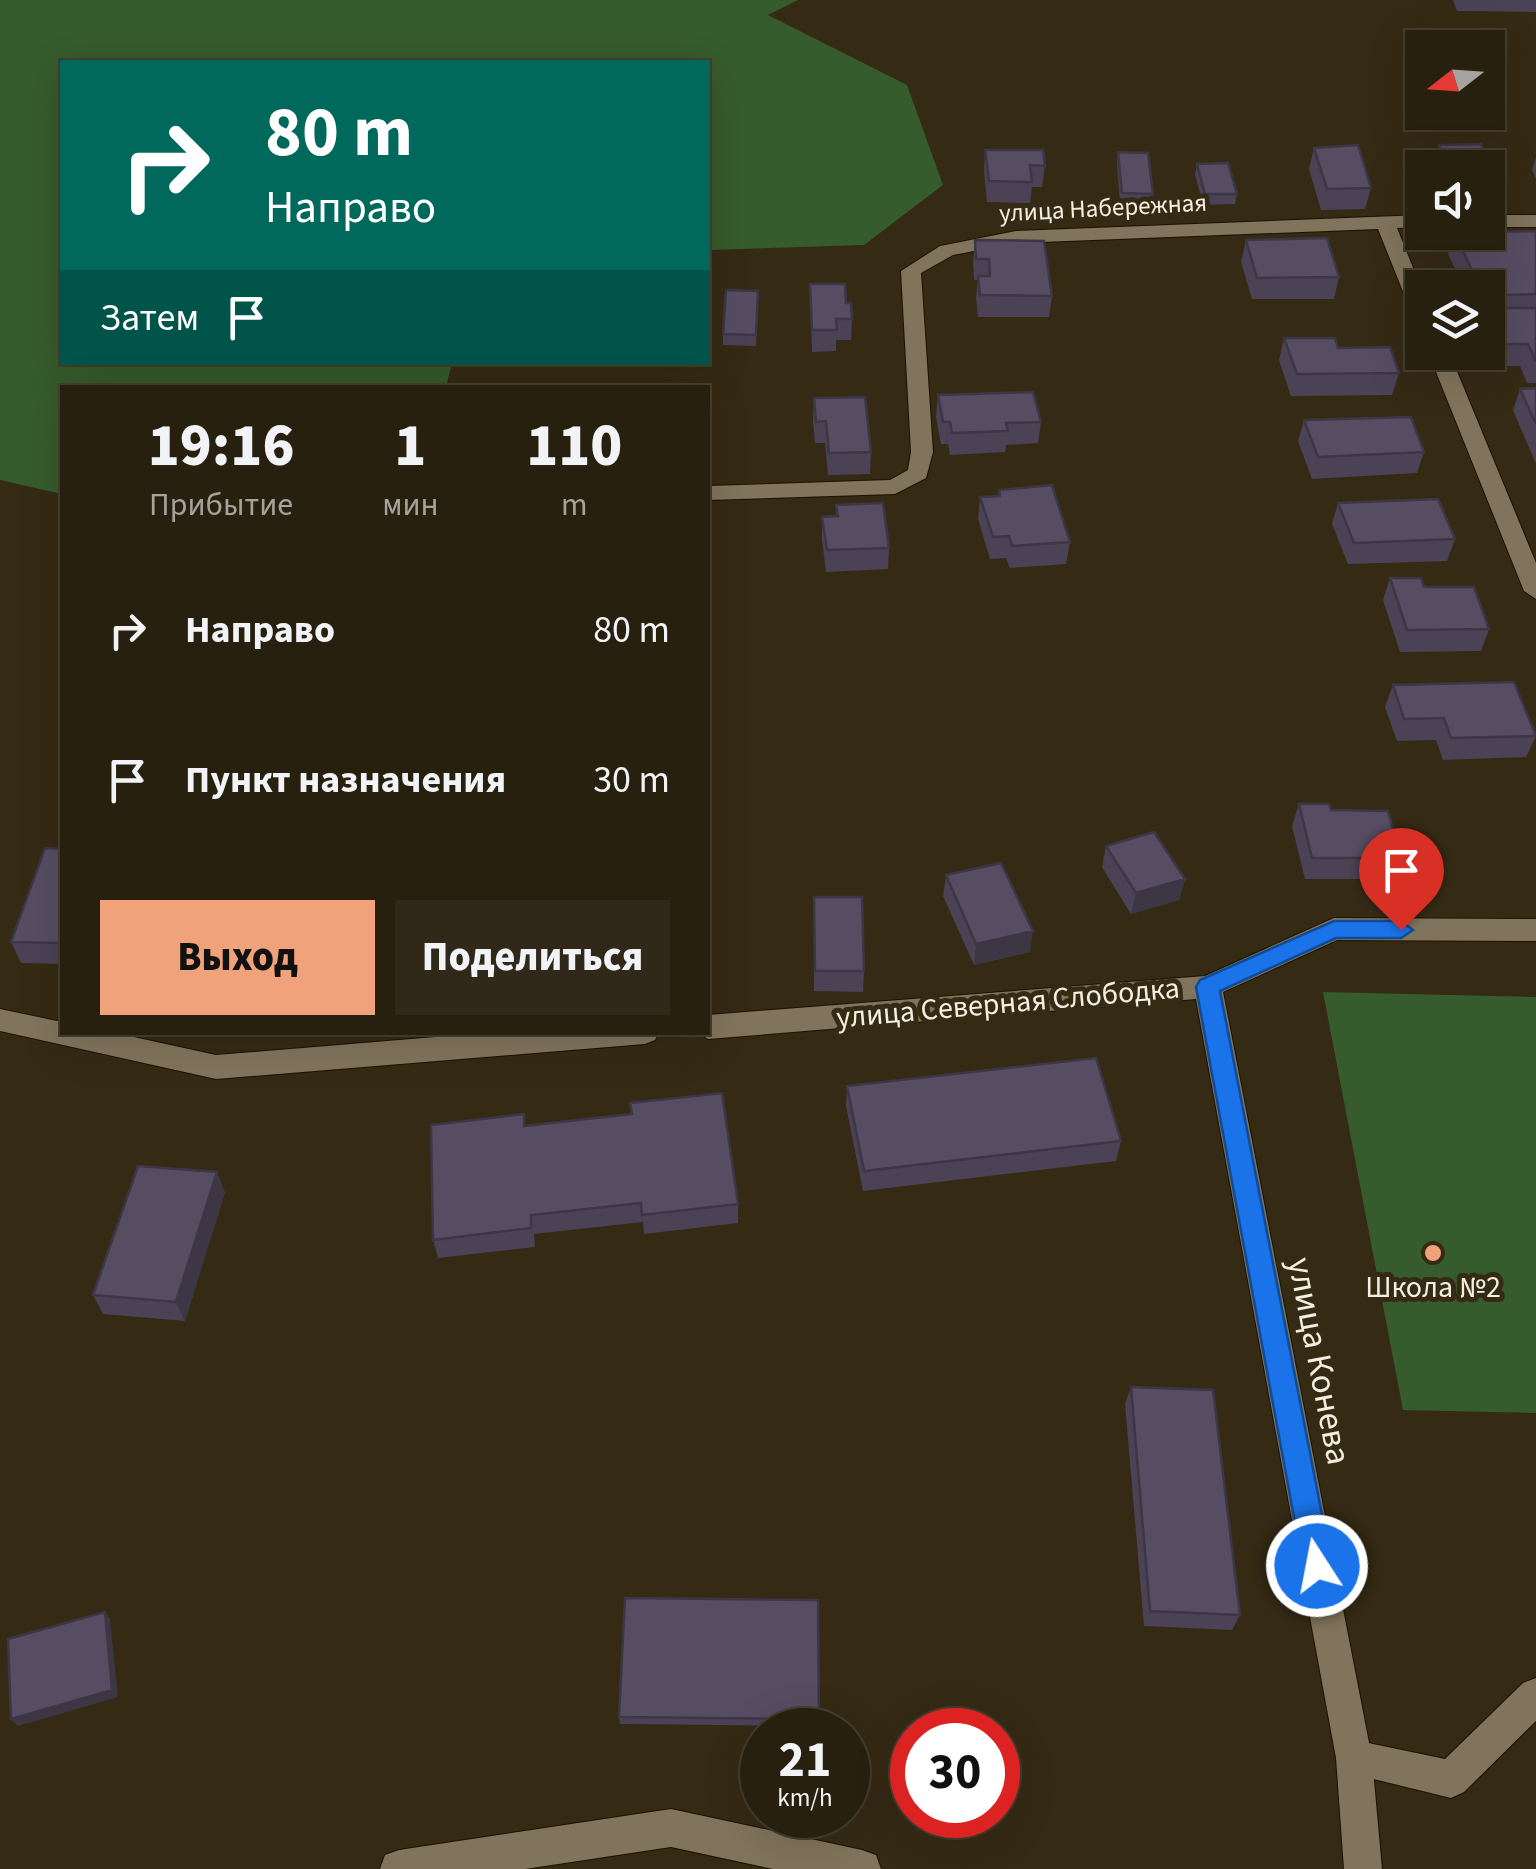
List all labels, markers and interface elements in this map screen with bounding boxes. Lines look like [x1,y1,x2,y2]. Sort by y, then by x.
north arrow [1405,30,1505,130]
map controls [1405,30,1505,370]
text: 80 m [265,83,413,183]
icon: right [100,100,230,230]
button: sound [1405,150,1505,250]
text: Направо [265,176,436,240]
street label: улица Набережная [998,185,1208,231]
button: layers [1405,270,1505,370]
icon: arrive [219,290,274,345]
text: Затем [100,291,199,345]
text: 19:16 [148,404,294,489]
text: 1 [394,404,426,489]
text: 110 [526,404,622,489]
text: Прибытие [149,482,293,528]
text: мин [382,482,438,528]
text: m [561,482,587,528]
icon: right [100,603,155,658]
text: Направо [185,603,335,657]
text: 80 m [593,603,670,657]
icon: arrive [100,753,155,808]
text: Пункт назначения [185,753,506,807]
text: 30 m [593,753,670,807]
pin [1359,828,1444,931]
icon: arrive [1374,843,1429,898]
button: Выход [100,900,375,1015]
button: Поделиться [395,900,670,1015]
street label: улица Северная Слободка [835,967,1181,1039]
marker: Школа №2 [1422,1242,1444,1264]
street label: улица Конева [1274,1253,1364,1469]
place label: Школа №2 [1365,1266,1501,1309]
position arrow [1265,1514,1369,1618]
speed limit sign: 30 [890,1708,1020,1838]
text: 21 [779,1725,831,1796]
text: km/h [777,1780,833,1816]

